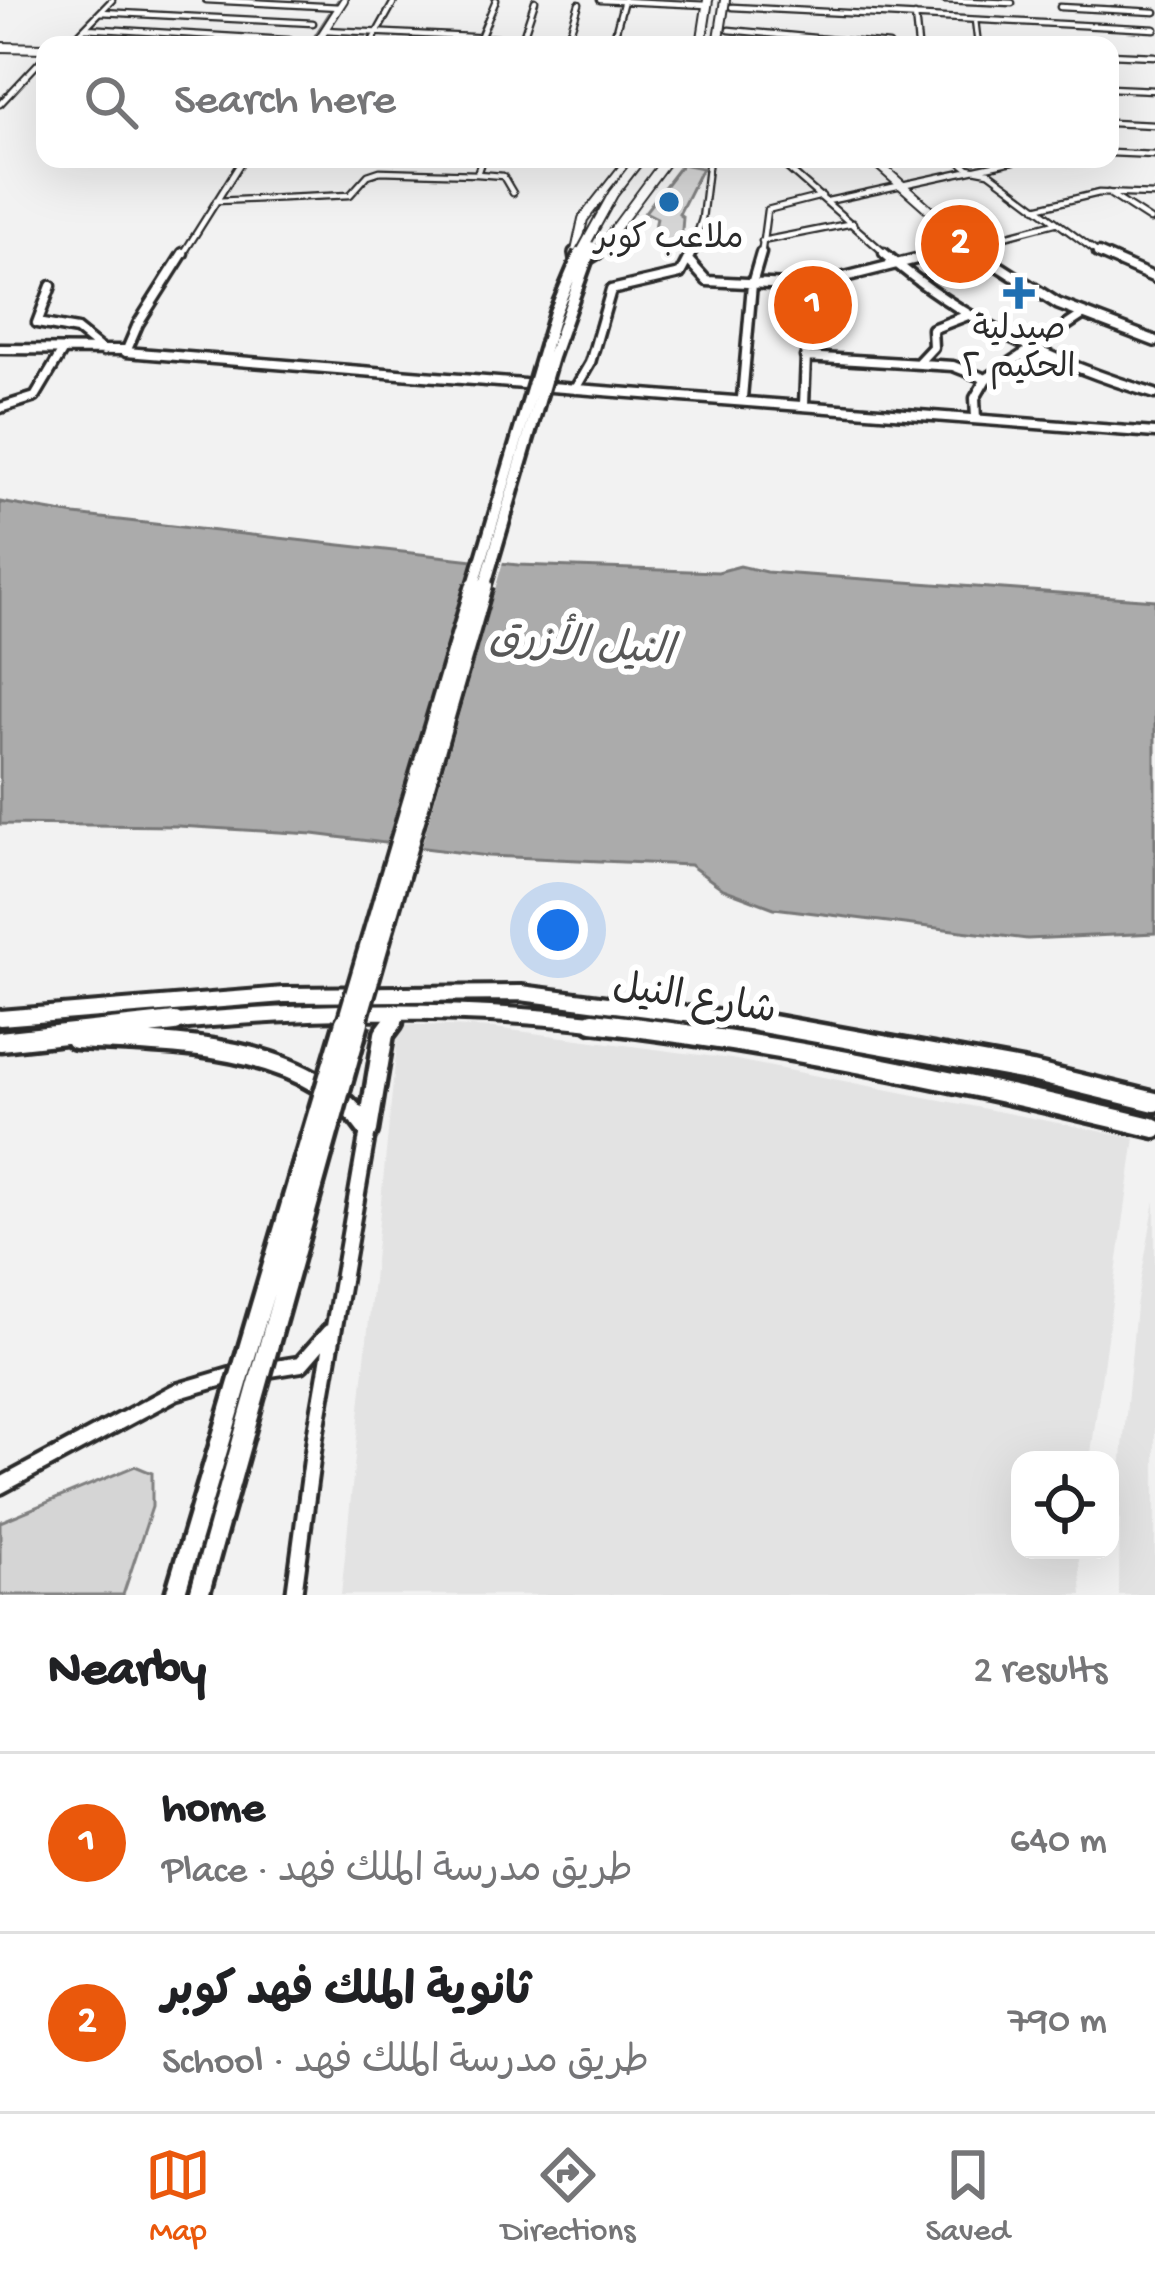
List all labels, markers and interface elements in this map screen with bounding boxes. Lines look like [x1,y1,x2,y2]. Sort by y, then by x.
search box [36,36,1119,168]
icon: search [78,69,144,135]
text: Search here [174,76,396,129]
marker: ملاعب كوبر [656,189,682,215]
pin: 2 [921,199,999,289]
place label: ملاعب كوبر [592,221,743,260]
pin: 1 [774,260,852,350]
marker: صيدلية الحكيم ٢ [1006,280,1032,306]
place label: صيدلية الحكيم ٢ [962,312,1076,390]
water label: النيل الأزرق [487,606,682,681]
your location [528,900,588,960]
street label: شارع النيل [609,966,779,1038]
map controls [1011,1451,1119,1559]
button: locate [1011,1451,1119,1559]
text: Nearby [48,1643,206,1703]
text: 2 results [973,1650,1107,1696]
text: home [162,1784,265,1837]
text: 1 [79,1820,95,1866]
text: 640 m [1010,1820,1107,1866]
text: Place · طريق مدرسة الملك فهد [162,1850,633,1896]
text: ثانوية الملك فهد كوبر [162,1968,531,2021]
text: 2 [77,2000,97,2046]
text: 790 m [1008,2000,1107,2046]
text: School · طريق مدرسة الملك فهد [162,2041,649,2087]
tab: Map [145,2142,211,2252]
tab: Directions [501,2142,635,2252]
tab: Saved [925,2142,1010,2252]

